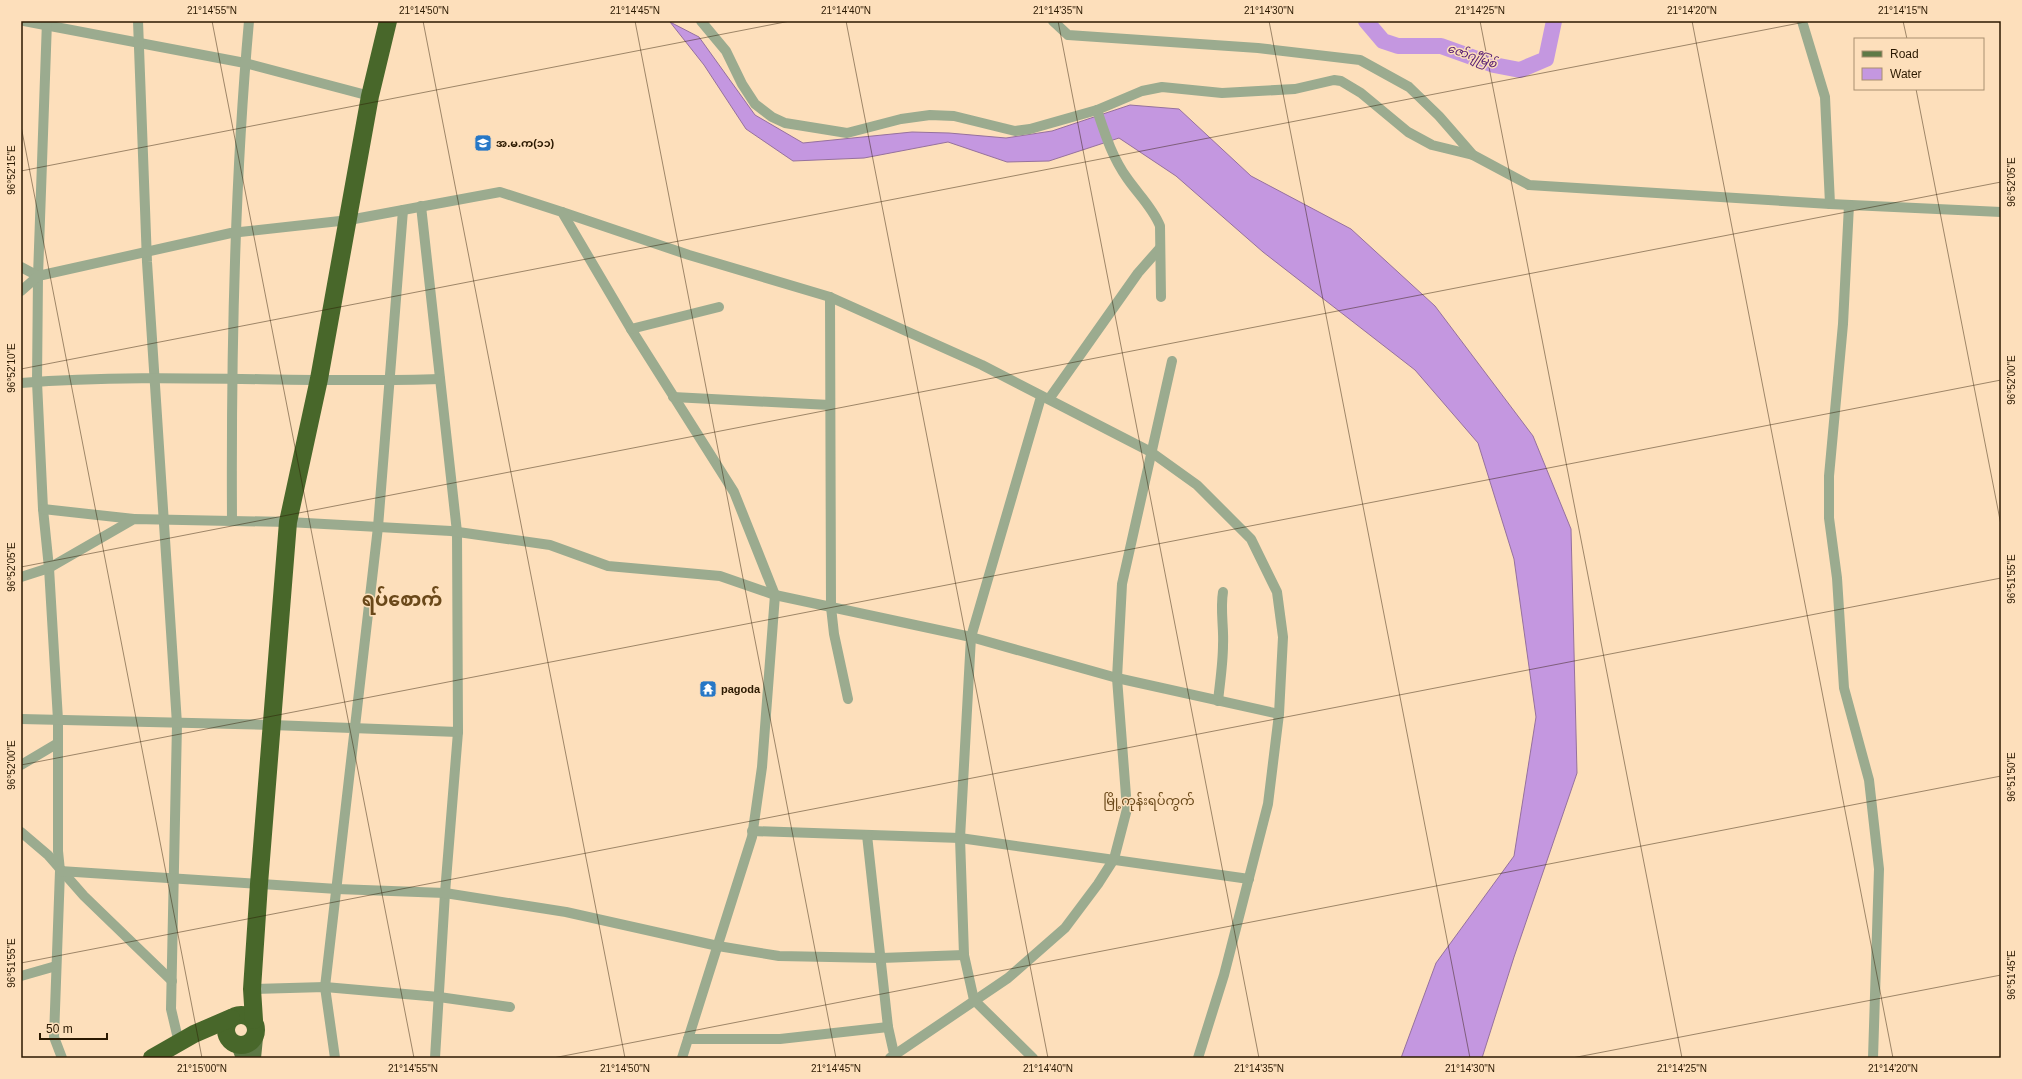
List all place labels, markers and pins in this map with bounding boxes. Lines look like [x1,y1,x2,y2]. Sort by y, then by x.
school or university icon: အ.မ.က(၁၁) [473,133,493,153]
place label: အ.မ.က(၁၁) [496,137,555,149]
temple icon: pagoda [698,679,718,699]
place label: pagoda [721,683,761,695]

